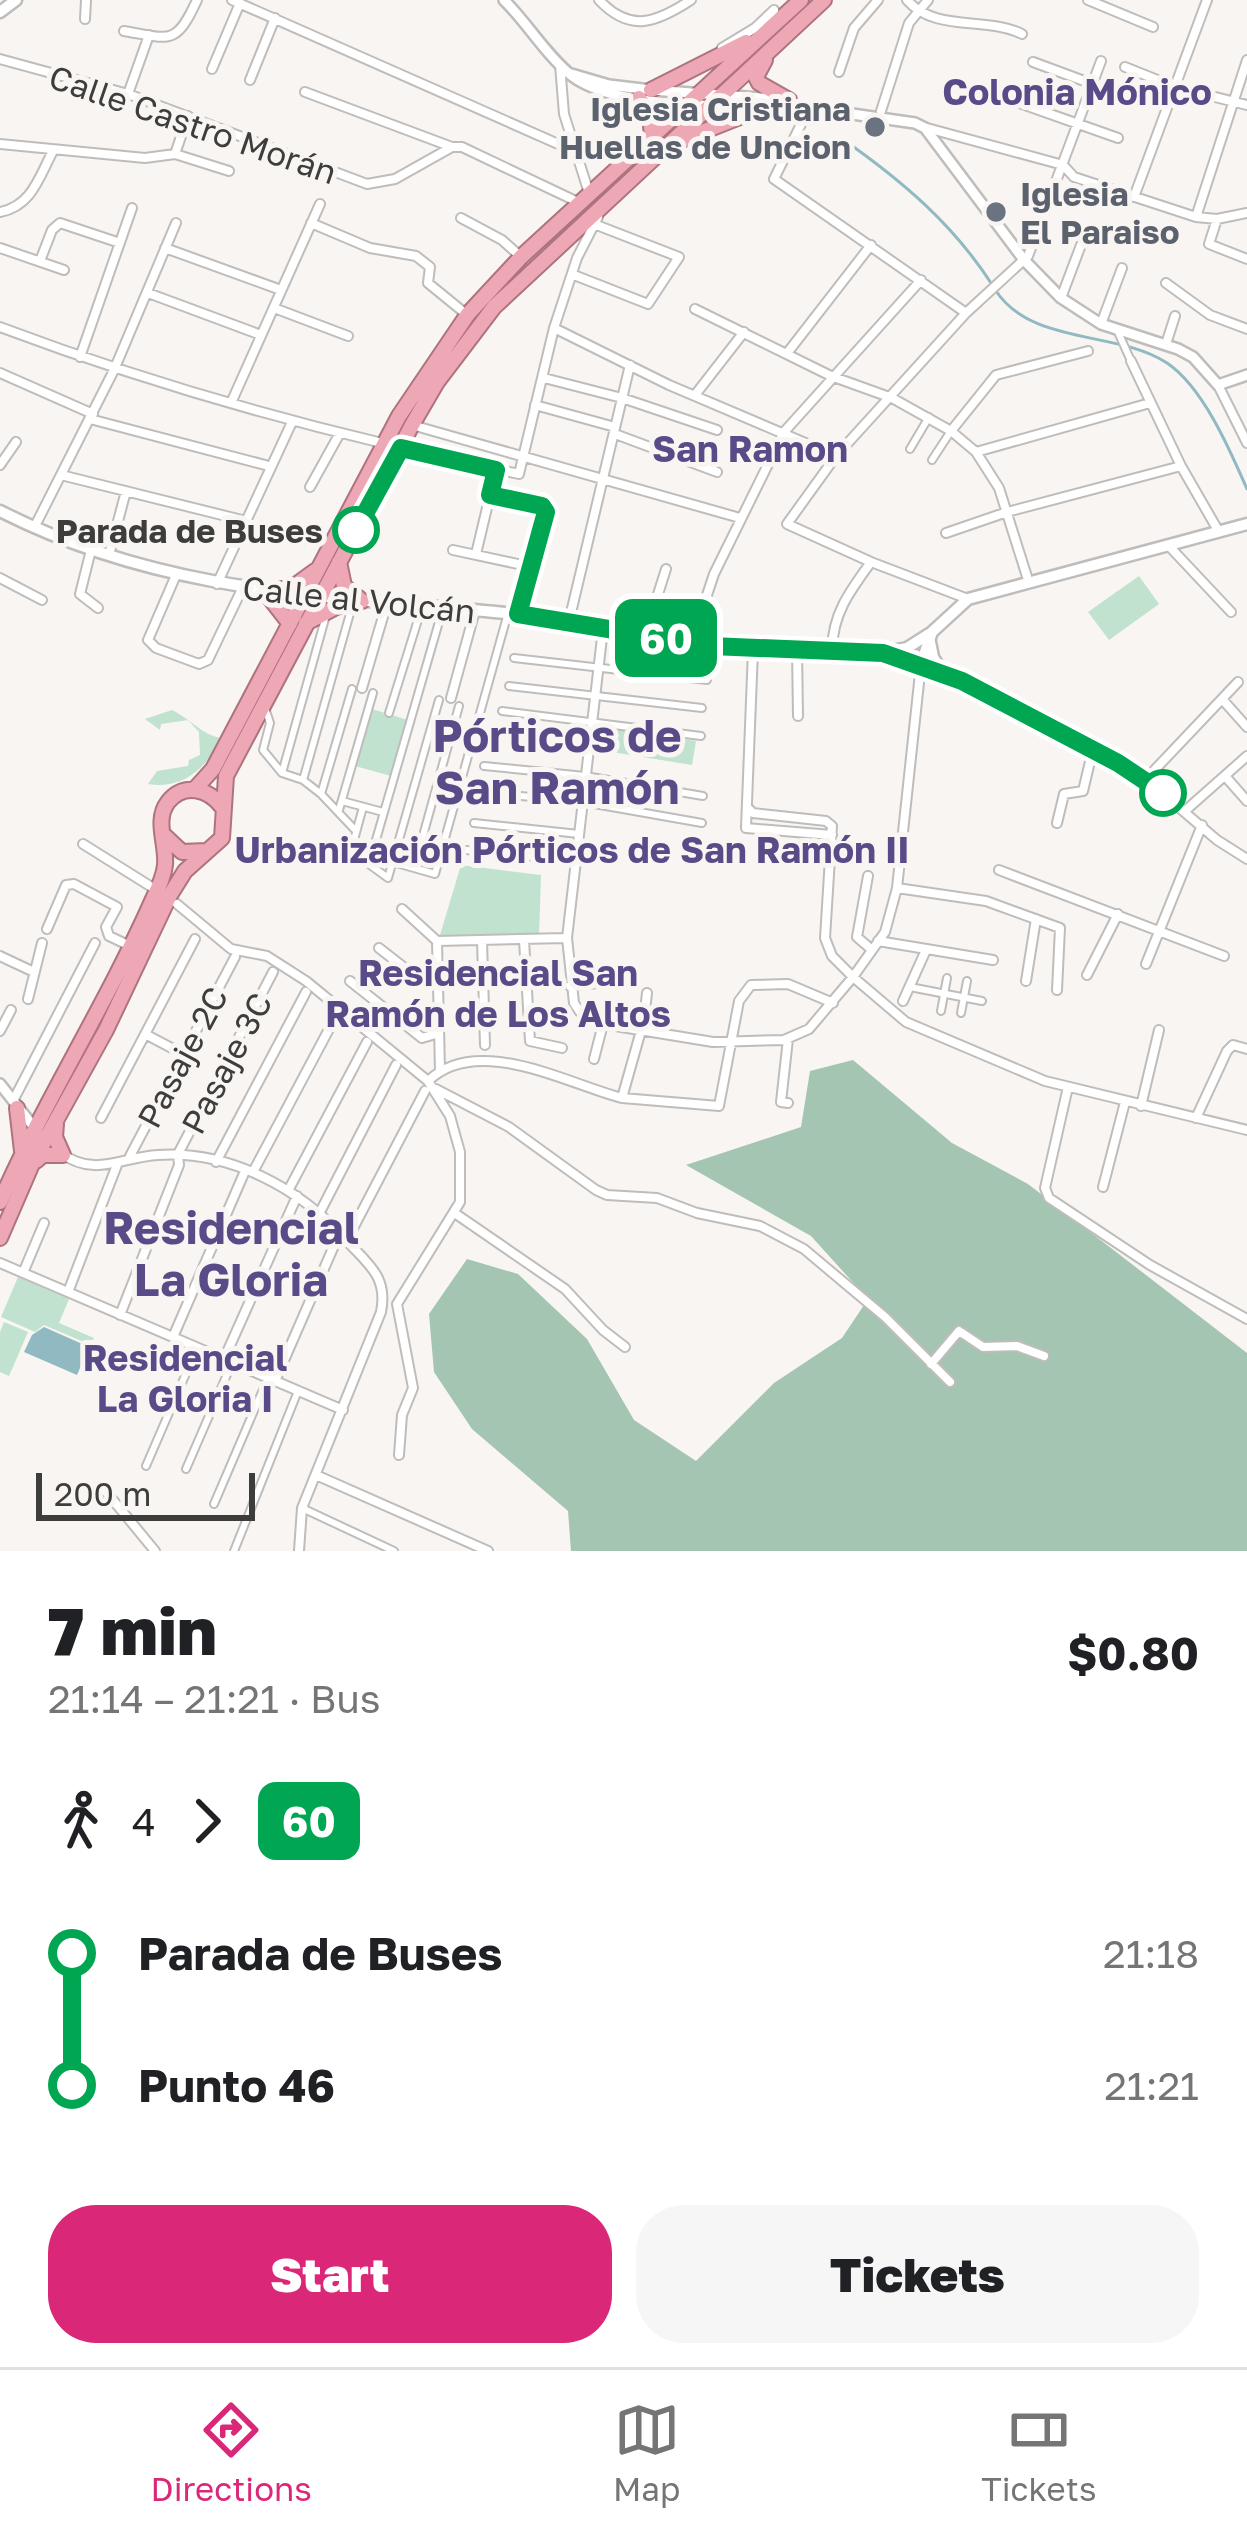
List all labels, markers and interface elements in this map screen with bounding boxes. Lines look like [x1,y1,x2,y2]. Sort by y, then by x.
street label: Calle Castro Morán [44,57,342,191]
district label: Colonia Mónico [942,70,1212,113]
place label: Iglesia Cristiana Huellas de Uncion [559,89,851,166]
marker: Iglesia Cristiana Huellas de Uncion [862,114,888,140]
place label: Iglesia El Paraiso [1020,174,1180,251]
marker: Iglesia El Paraiso [983,199,1009,225]
district label: San Ramon [652,427,848,470]
marker: Parada de Buses [334,508,378,552]
place label: Parada de Buses [56,511,323,550]
street label: Calle al Volcán [241,567,477,631]
line badge: 60 [612,599,720,677]
text: 60 [639,613,693,663]
district label: Pórticos de San Ramón [432,708,682,814]
unlabelled marker [1141,771,1185,815]
district label: Urbanización Pórticos de San Ramón II [235,828,909,871]
district label: Residencial San Ramón de Los Altos [325,951,671,1035]
street label: Pasaje 2C [129,980,235,1134]
street label: Pasaje 3C [173,986,279,1140]
district label: Residencial La Gloria [103,1200,359,1306]
district label: Residencial La Gloria I [83,1336,287,1420]
scale bar [36,1467,255,1520]
text: 200 m [54,1474,152,1513]
text: 7 min [48,1590,217,1670]
text: $0.80 [1067,1626,1199,1680]
text: 21:14 – 21:21 · Bus [48,1675,380,1722]
icon: walk [48,1788,114,1854]
icon: forward [174,1788,240,1854]
text: 60 [282,1796,336,1846]
text: 4 [132,1798,156,1845]
text: Parada de Buses [138,1926,503,1980]
text: 21:18 [1103,1930,1199,1977]
text: Punto 46 [138,2058,335,2112]
text: 21:21 [1104,2062,1199,2109]
button: Start [48,2205,612,2343]
button: Tickets [636,2205,1199,2343]
tab: Directions [151,2397,312,2508]
tab: Map [613,2397,680,2508]
tab: Tickets [981,2397,1096,2508]

